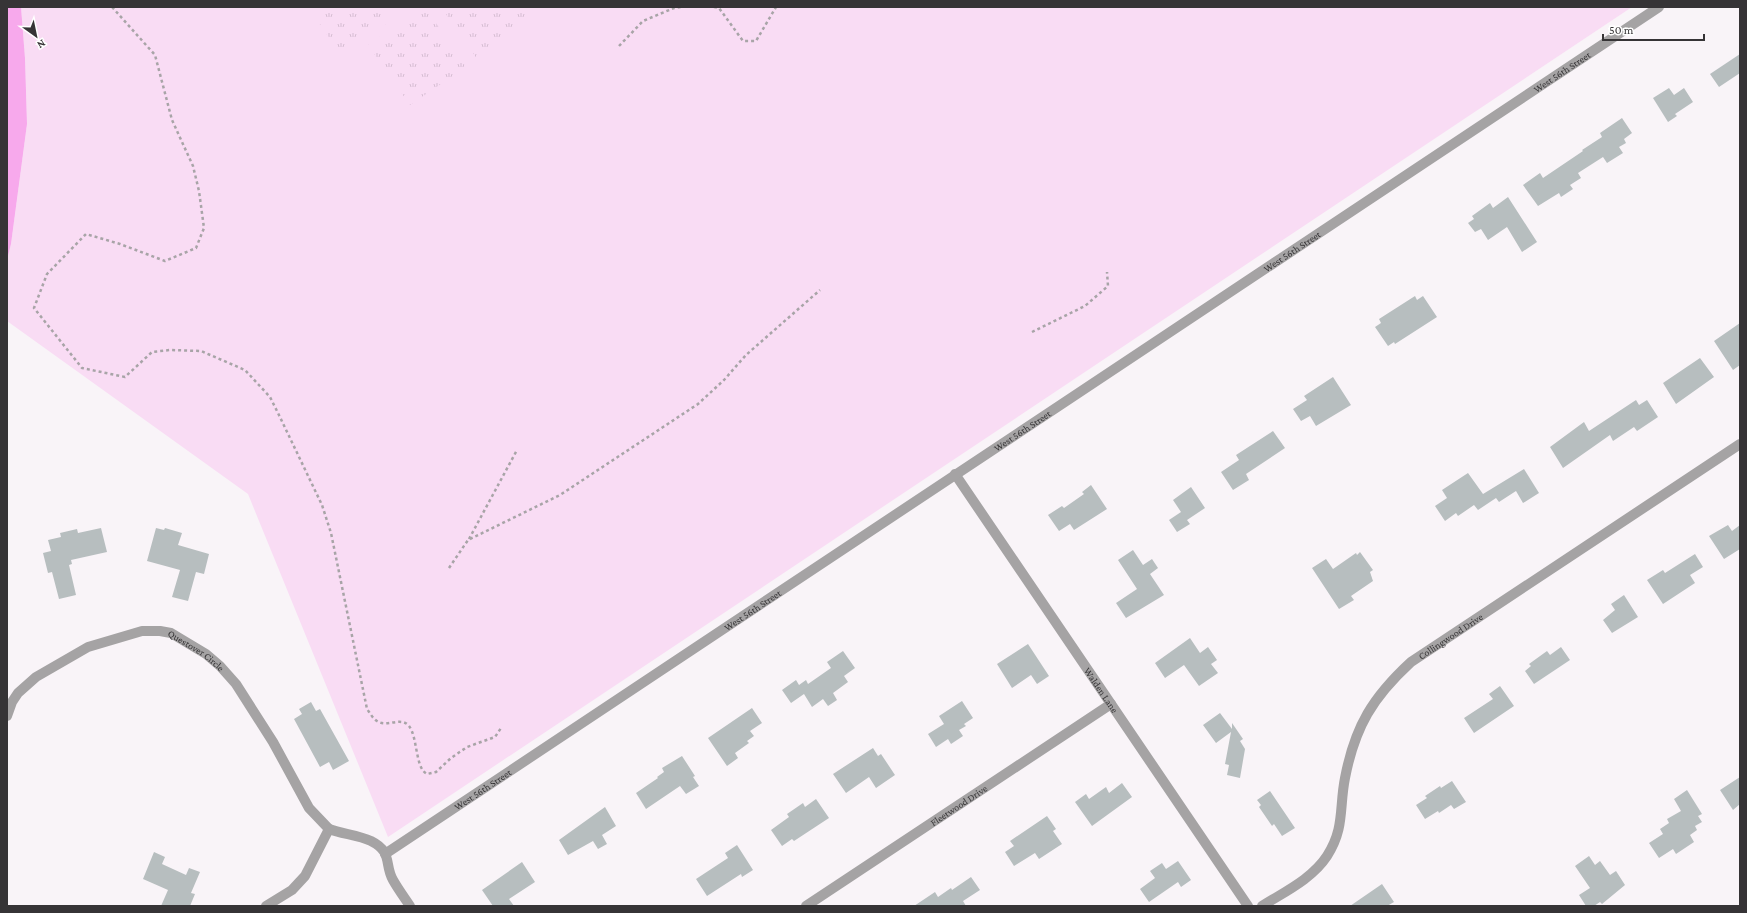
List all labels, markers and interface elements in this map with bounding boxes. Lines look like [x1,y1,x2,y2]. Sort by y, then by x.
north arrow [16,16,56,56]
scale bar [1603,16,1704,42]
text: 50 m [1609,23,1634,37]
text: N [35,37,48,52]
street label: West 56th Street [1531,48,1593,95]
street label: West 56th Street [1261,228,1323,274]
street label: West 56th Street [991,407,1053,453]
street label: West 56th Street [722,587,783,633]
street label: Collingwood Drive [1416,610,1485,661]
street label: Questover Circle [166,627,227,673]
street label: Walden Lane [1082,665,1121,715]
street label: West 56th Street [452,766,514,812]
street label: Fleetwood Drive [928,782,990,828]

